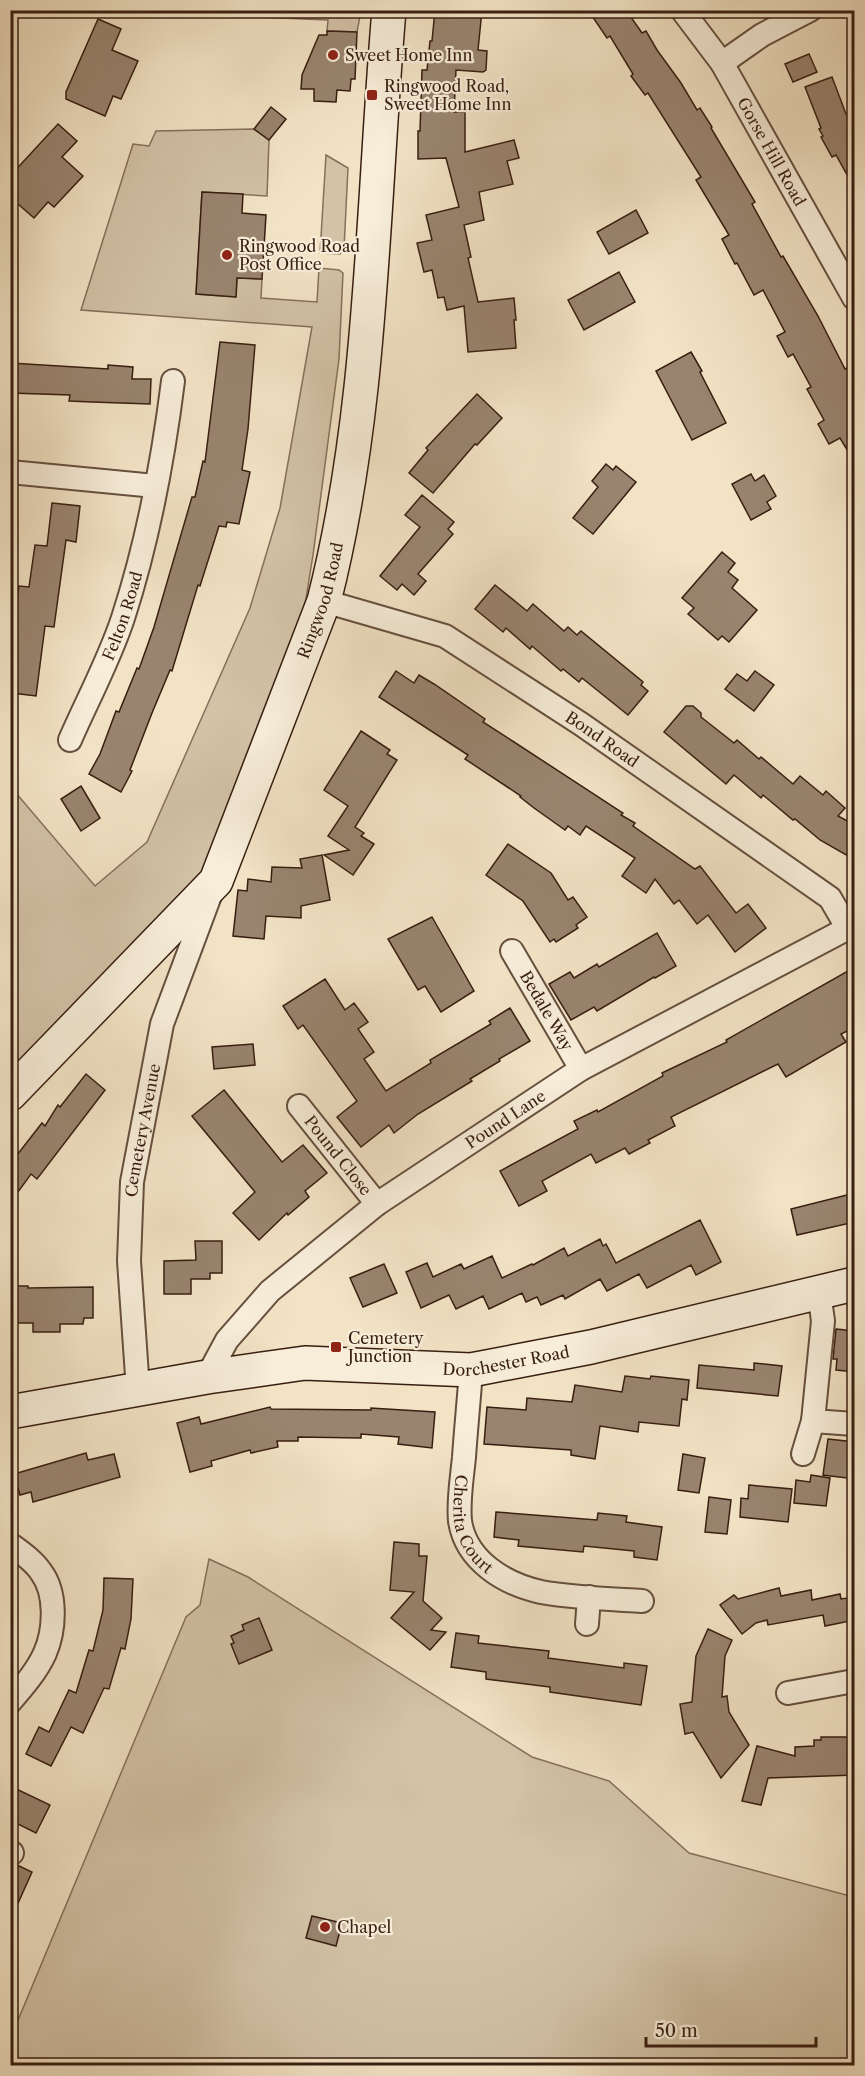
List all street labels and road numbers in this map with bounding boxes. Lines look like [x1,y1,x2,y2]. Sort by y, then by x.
street label: Gorse Hill Road [733,94,810,210]
street label: Ringwood Road [293,540,347,662]
street label: Felton Road [98,569,146,663]
street label: Bond Road [562,707,643,772]
street label: Bedale Way [516,967,578,1055]
street label: Cemetery Avenue [121,1062,164,1198]
street label: Pound Lane [461,1085,549,1153]
street label: Pound Close [300,1111,376,1199]
street label: Dorchester Road [442,1341,571,1380]
street label: Cherita Court [449,1474,497,1578]

